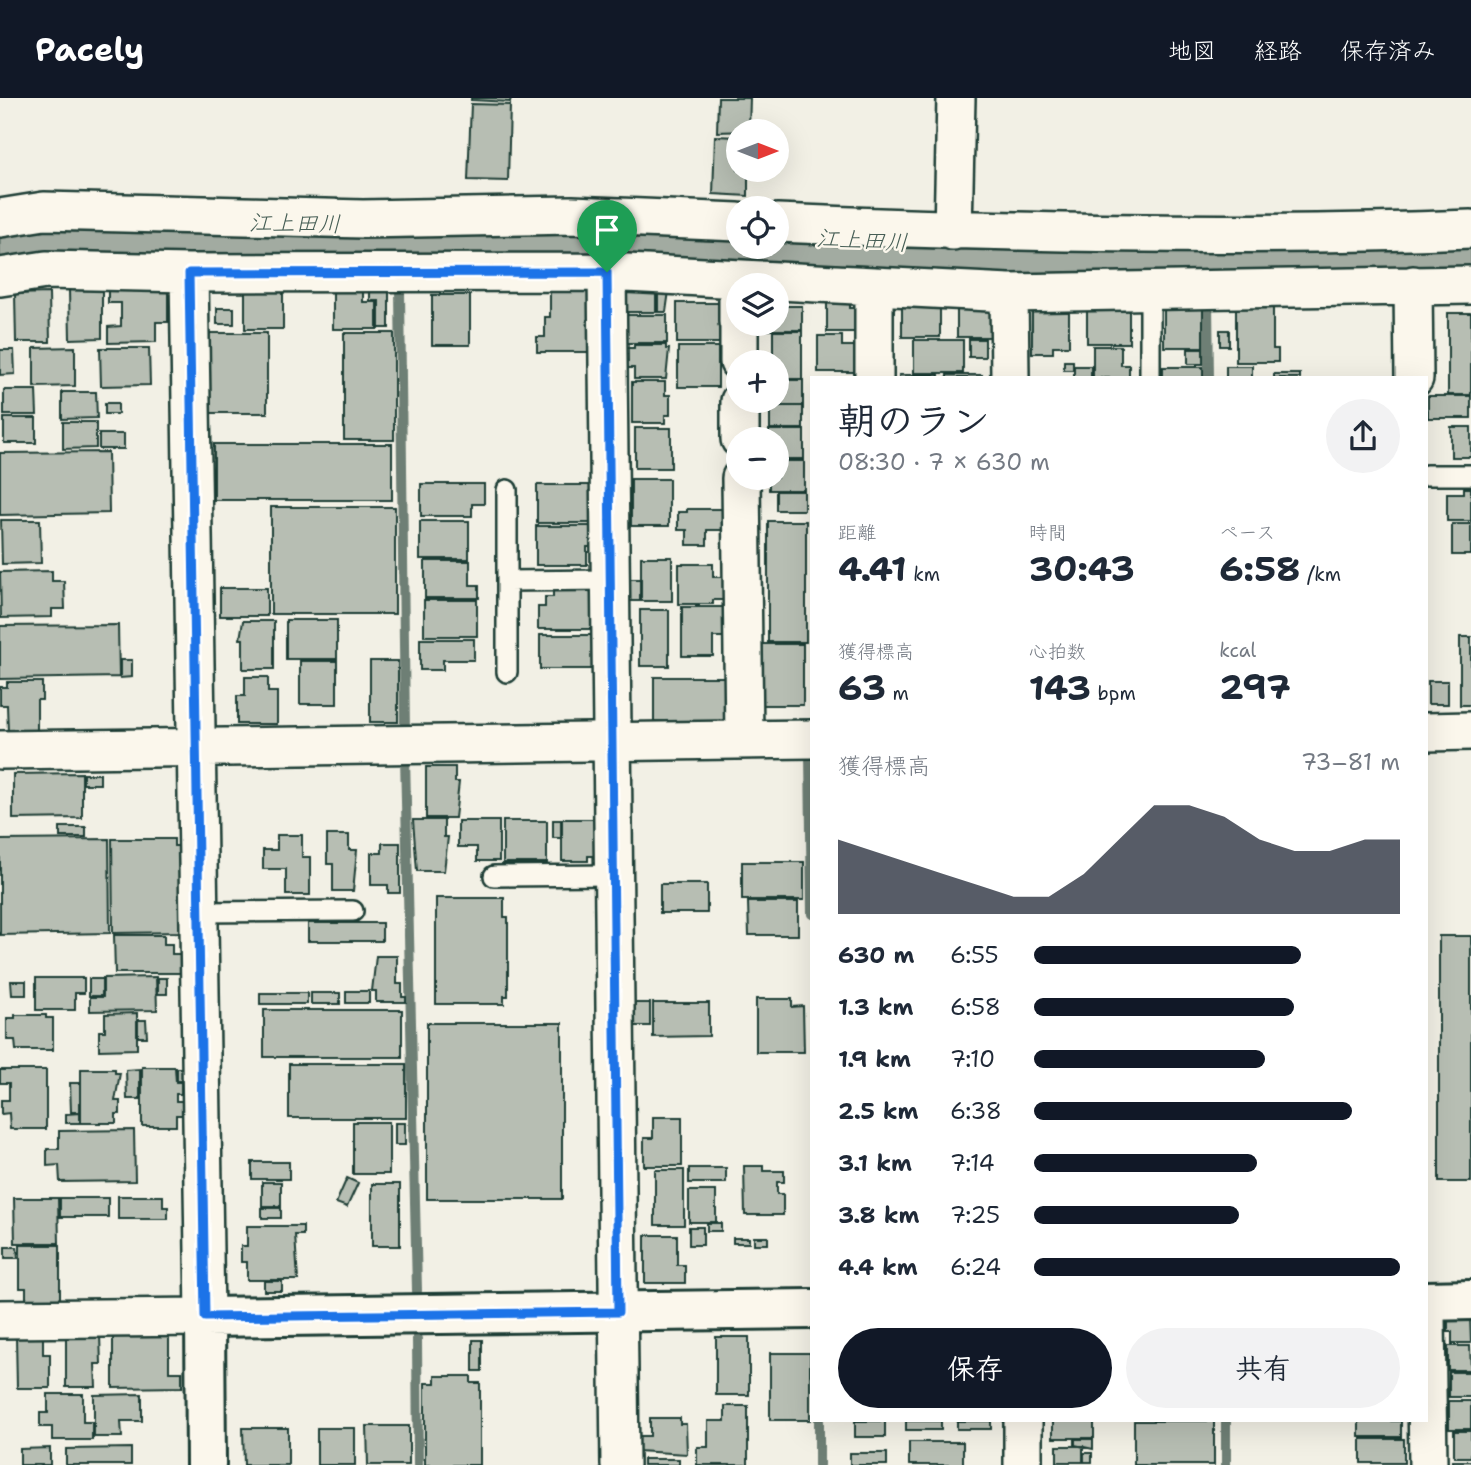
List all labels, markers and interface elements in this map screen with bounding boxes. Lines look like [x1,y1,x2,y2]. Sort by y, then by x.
text: Pacely [35,27,144,72]
text: 地図 [1168,35,1216,67]
text: 経路 [1254,35,1302,67]
text: 保存済み [1340,35,1436,67]
north arrow [726,119,789,182]
map controls [726,119,789,490]
button: locate [726,196,789,259]
pin [577,200,637,272]
water label: 江上田川 [249,207,341,239]
icon: arrive [588,211,626,249]
water label: 江上田川 [815,223,909,257]
button: layers [726,273,789,336]
button: + [726,350,789,413]
text: 朝のラン [838,395,990,446]
button: share [1326,399,1400,473]
button: − [726,427,789,490]
text: 08:30 · 7 × 630 m [838,447,1050,477]
text: 距離 [838,520,876,545]
text: 時間 [1029,520,1067,545]
text: ペース [1219,520,1275,545]
text: 4.41 [838,545,907,592]
text: 30:43 [1029,545,1135,592]
text: 6:58 [1219,545,1301,592]
text: km [907,562,940,587]
text: /km [1301,562,1341,587]
text: kcal [1219,638,1256,663]
text: 獲得標高 [838,639,914,664]
text: 心拍数 [1029,639,1086,664]
text: 297 [1219,663,1291,710]
text: 63 [838,664,886,711]
text: 143 [1029,664,1091,711]
text: m [886,681,909,706]
text: bpm [1091,681,1136,706]
text: 73–81 m [1301,747,1400,777]
text: 獲得標高 [838,751,930,781]
text: 630 m [838,940,914,970]
text: 6:55 [950,940,999,970]
text: 1.3 km [838,992,913,1022]
text: 6:58 [950,992,1001,1022]
text: 1.9 km [838,1044,911,1074]
text: 7:10 [950,1044,995,1074]
text: 2.5 km [838,1096,919,1126]
text: 6:38 [950,1096,1002,1126]
text: 3.1 km [838,1148,912,1178]
text: 7:14 [950,1148,995,1178]
text: 3.8 km [838,1200,919,1230]
text: 7:25 [950,1200,1000,1230]
text: 4.4 km [838,1252,918,1282]
text: 6:24 [950,1252,1001,1282]
button: 保存 [838,1328,1112,1408]
button: 共有 [1126,1328,1400,1408]

